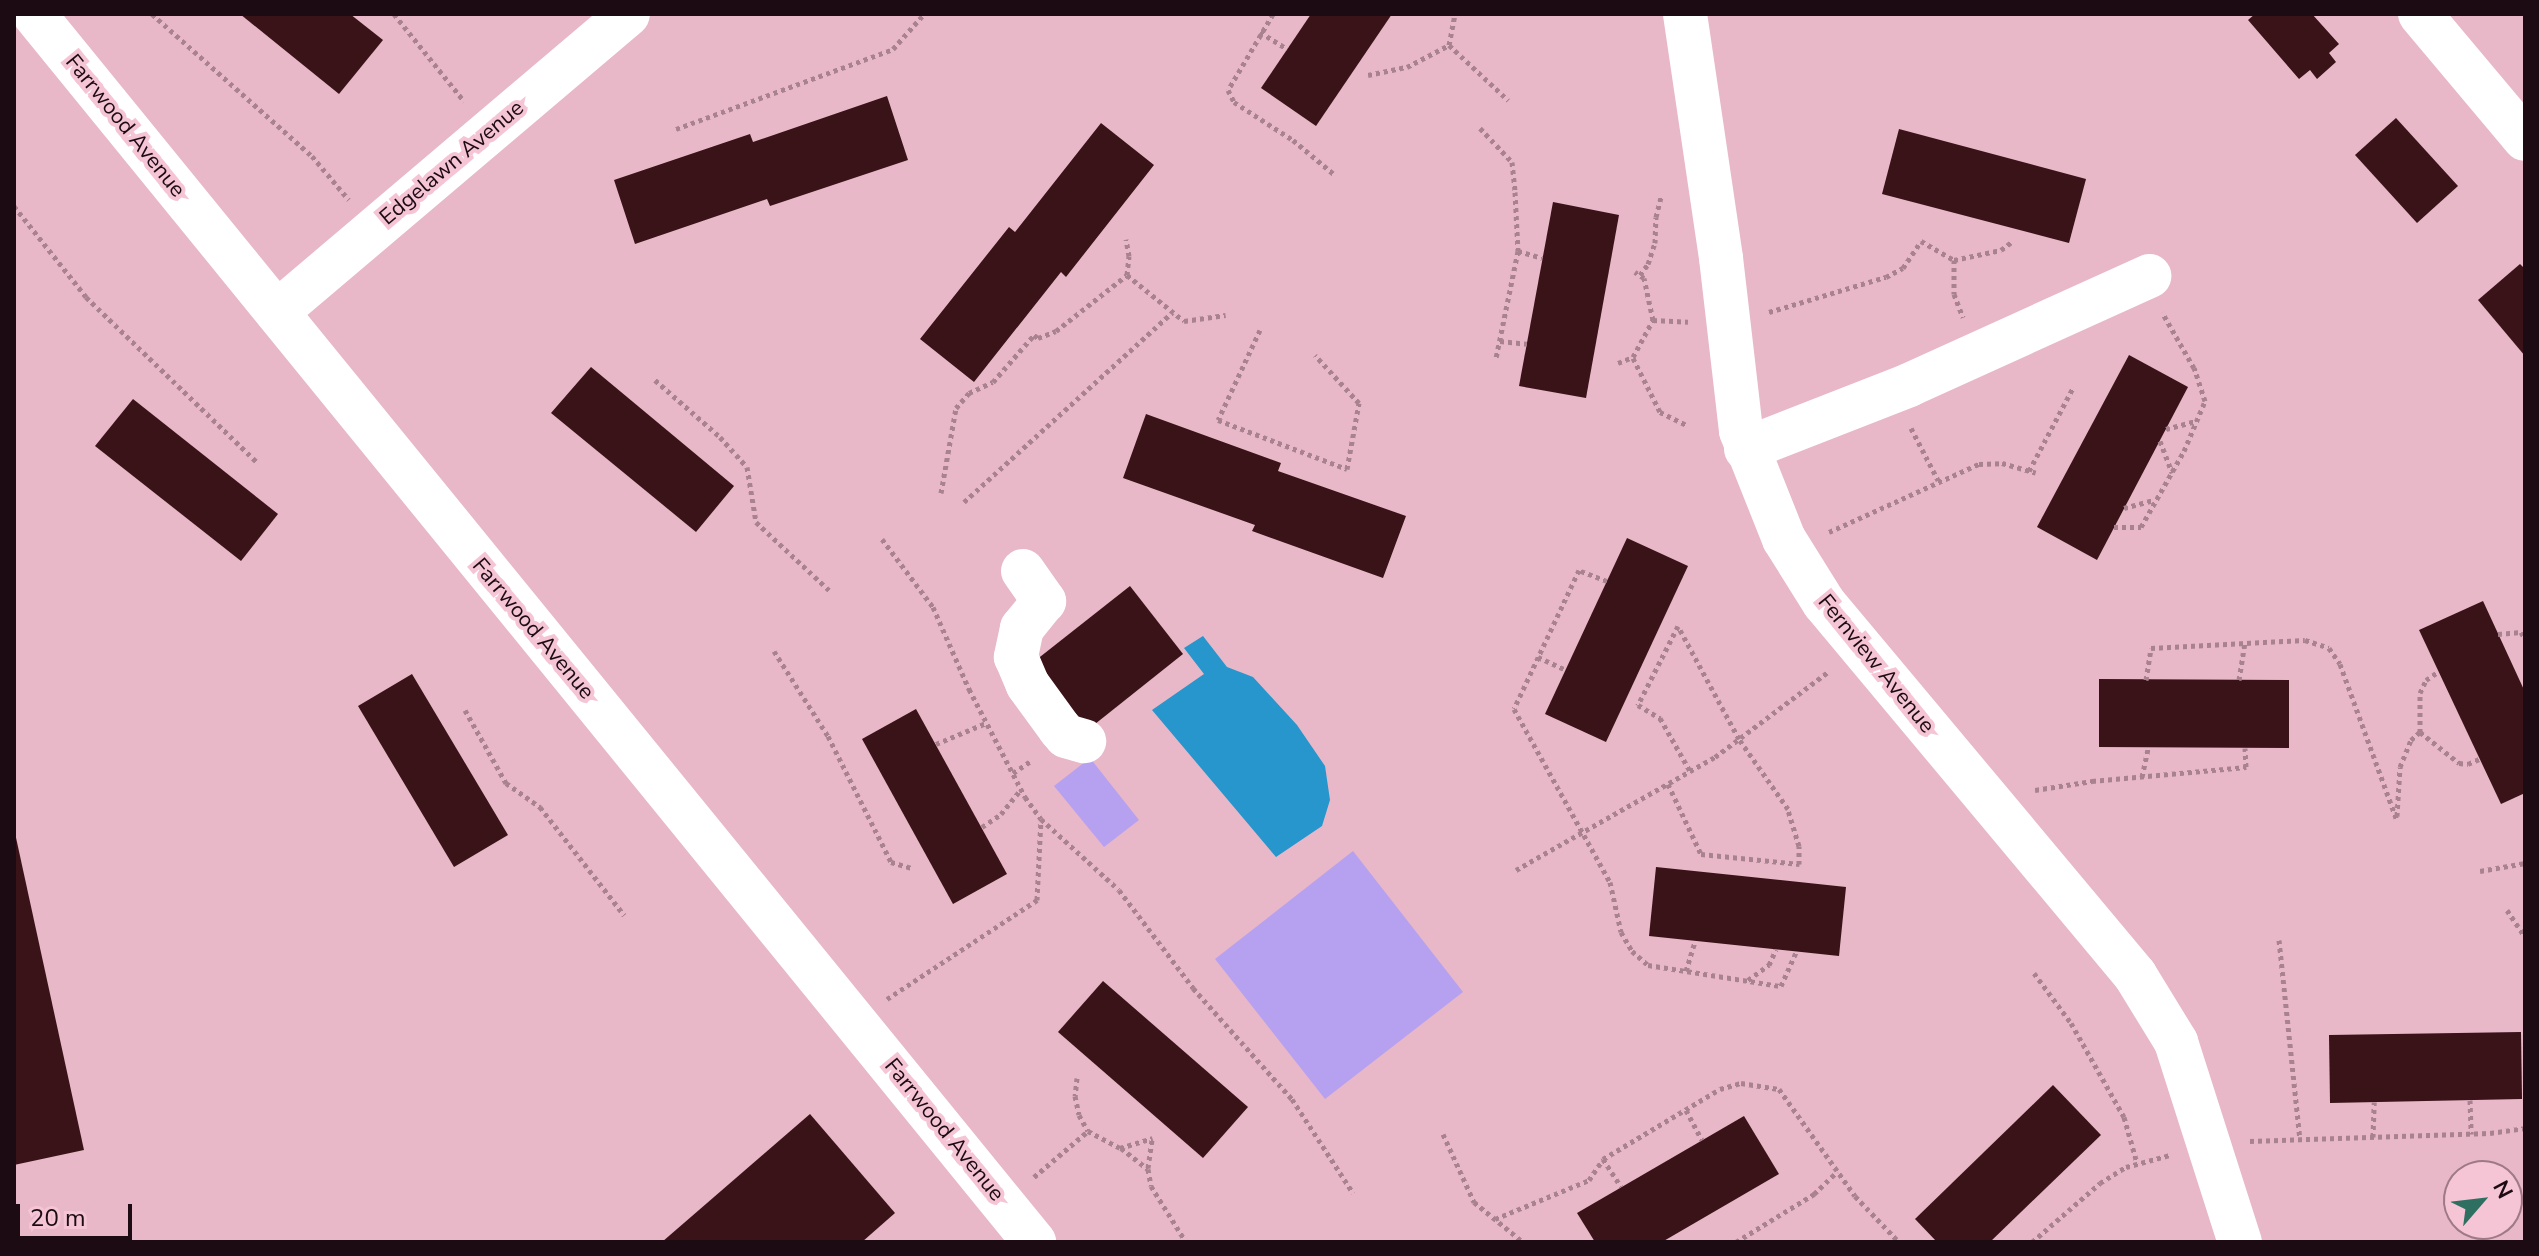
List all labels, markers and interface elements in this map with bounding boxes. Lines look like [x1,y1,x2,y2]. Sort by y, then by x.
street label: Farrwood Avenue [59,49,191,203]
street label: Edgelawn Avenue [375,95,529,231]
street label: Farrwood Avenue [466,553,600,705]
street label: Fernview Avenue [1812,589,1940,739]
street label: Farrwood Avenue [878,1053,1010,1207]
north arrow [2443,1160,2523,1240]
text: N [2485,1175,2520,1204]
scale bar [20,1188,136,1238]
text: 20 m [30,1202,86,1234]

